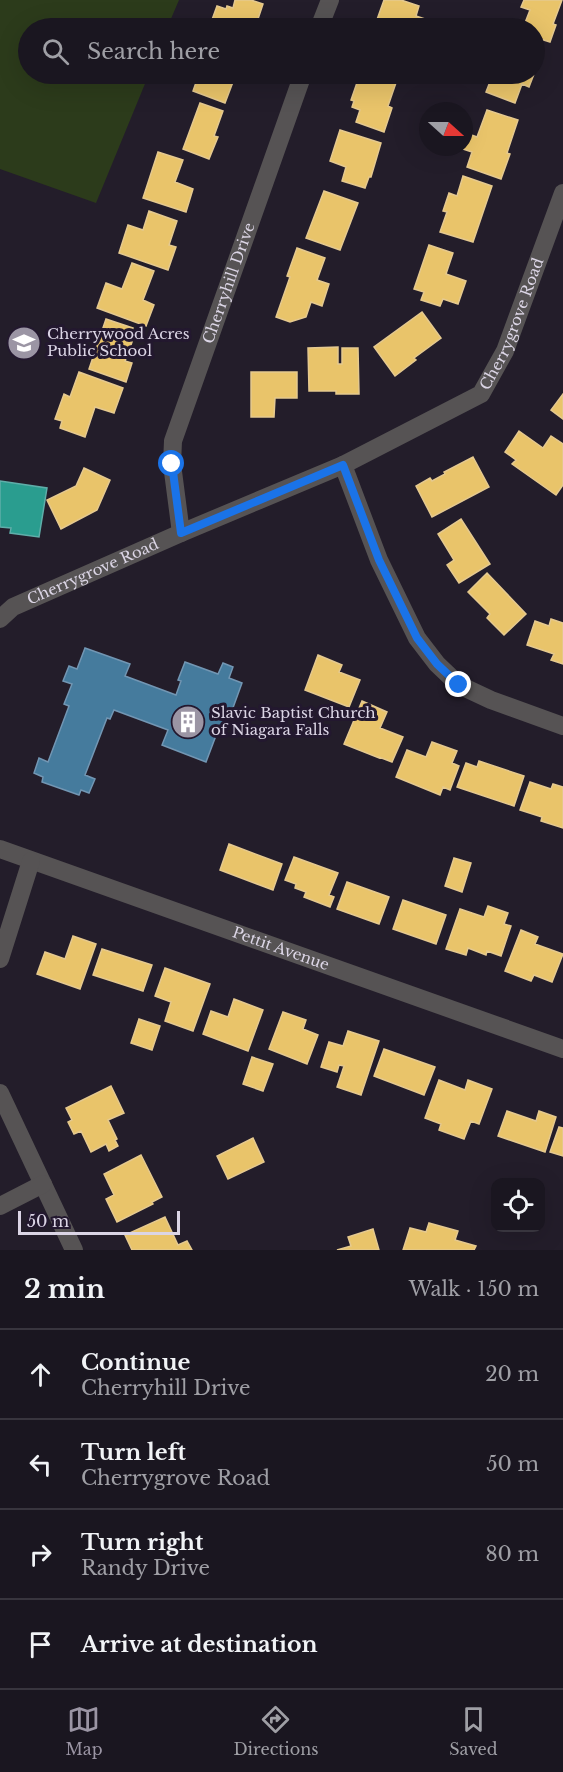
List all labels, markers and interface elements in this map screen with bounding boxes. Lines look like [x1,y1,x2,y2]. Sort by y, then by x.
search box [18,18,545,84]
icon: search [39,35,72,68]
text: Search here [87,38,220,65]
north arrow [419,102,473,156]
street label: Cherryhill Drive [198,220,259,346]
street label: Cherrygrove Road [475,255,547,393]
place label: Cherrywood Acres Public School [47,324,190,360]
school or university icon: Cherrywood Acres Public School [6,325,42,361]
route start [158,450,184,476]
street label: Cherrygrove Road [24,534,161,609]
route end [445,671,471,697]
place label: Slavic Baptist Church of Niagara Falls [211,703,376,739]
building icon: Slavic Baptist Church of Niagara Falls [170,704,206,740]
street label: Pettit Avenue [230,922,332,974]
map controls [491,1178,545,1232]
button: locate [491,1178,545,1232]
scale bar [18,1208,180,1236]
text: 50 m [27,1211,69,1231]
text: 2 min [24,1273,105,1305]
text: Walk · 150 m [409,1277,539,1301]
text: Continue [81,1349,190,1376]
icon: ahead [24,1358,57,1391]
text: 20 m [485,1362,539,1386]
text: Cherryhill Drive [81,1376,250,1400]
text: Turn left [81,1439,186,1466]
icon: left [24,1448,57,1481]
text: 50 m [486,1452,539,1476]
text: Cherrygrove Road [81,1466,270,1490]
text: Turn right [81,1529,203,1556]
icon: right [24,1538,57,1571]
text: 80 m [485,1542,539,1566]
text: Randy Drive [81,1556,210,1580]
icon: arrive [24,1628,57,1661]
text: Arrive at destination [81,1631,318,1658]
tab: Map [65,1703,103,1759]
tab: Directions [233,1703,318,1759]
tab: Saved [449,1703,498,1759]

